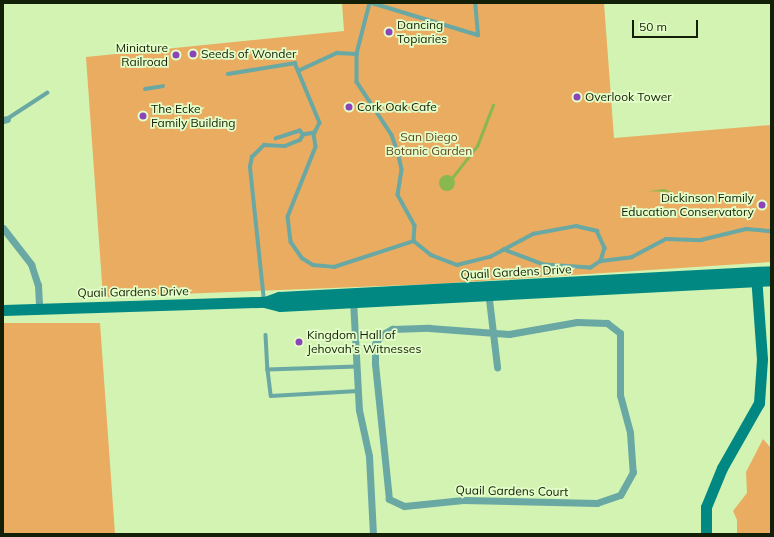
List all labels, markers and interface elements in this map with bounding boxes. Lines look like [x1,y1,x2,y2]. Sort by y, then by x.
scale bar [634,12,700,38]
place label: Dancing Topiaries [397,18,447,46]
text: 50 m [639,19,667,34]
marker: Dancing Topiaries [384,27,394,37]
place label: Miniature Railroad [116,41,168,69]
place label: Seeds of Wonder [201,47,296,61]
marker: Seeds of Wonder [188,49,198,59]
marker: Miniature Railroad [171,50,181,60]
place label: Overlook Tower [585,90,672,104]
marker: Overlook Tower [572,92,582,102]
place label: Cork Oak Cafe [357,100,437,114]
place label: The Ecke Family Building [151,102,236,130]
marker: Cork Oak Cafe [344,102,354,112]
marker: The Ecke Family Building [138,111,148,121]
park label: San Diego Botanic Garden [386,130,472,158]
place label: Dickinson Family Education Conservatory [621,191,754,219]
marker: Dickinson Family Education Conservatory [757,200,767,210]
street label: Quail Gardens Drive [460,262,572,282]
street label: Quail Gardens Drive [77,284,189,300]
place label: Kingdom Hall of Jehovah’s Witnesses [307,328,421,356]
marker: Kingdom Hall of Jehovah’s Witnesses [294,337,304,347]
street label: Quail Gardens Court [456,483,568,499]

